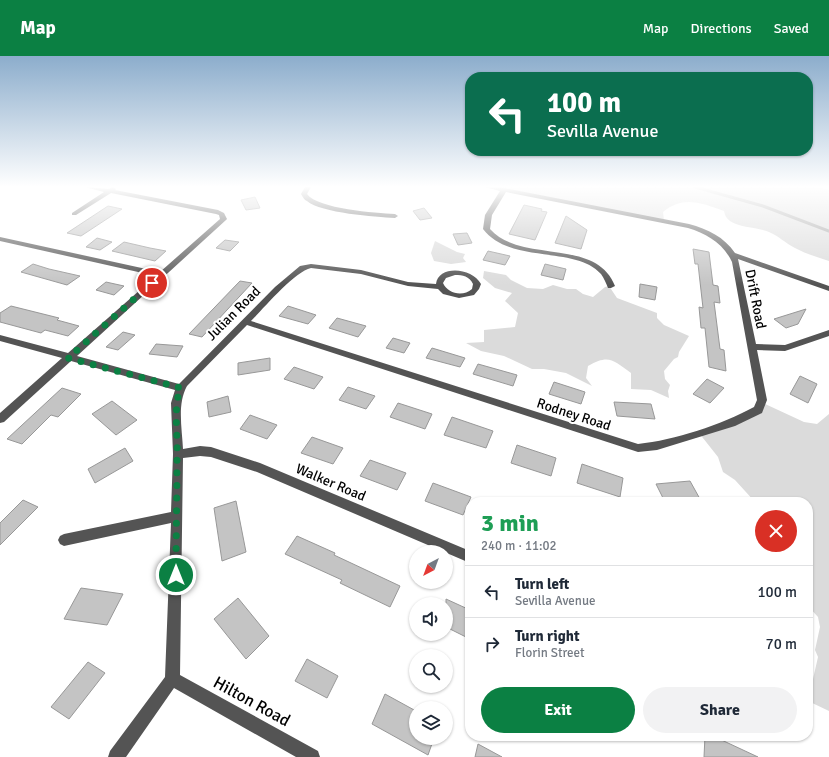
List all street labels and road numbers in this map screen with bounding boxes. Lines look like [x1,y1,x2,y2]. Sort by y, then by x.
street label: Drift Road [741,268,770,330]
street label: Julian Road [203,283,264,344]
street label: Rodney Road [535,394,613,434]
street label: Walker Road [293,460,368,505]
street label: Hilton Road [210,672,294,731]

